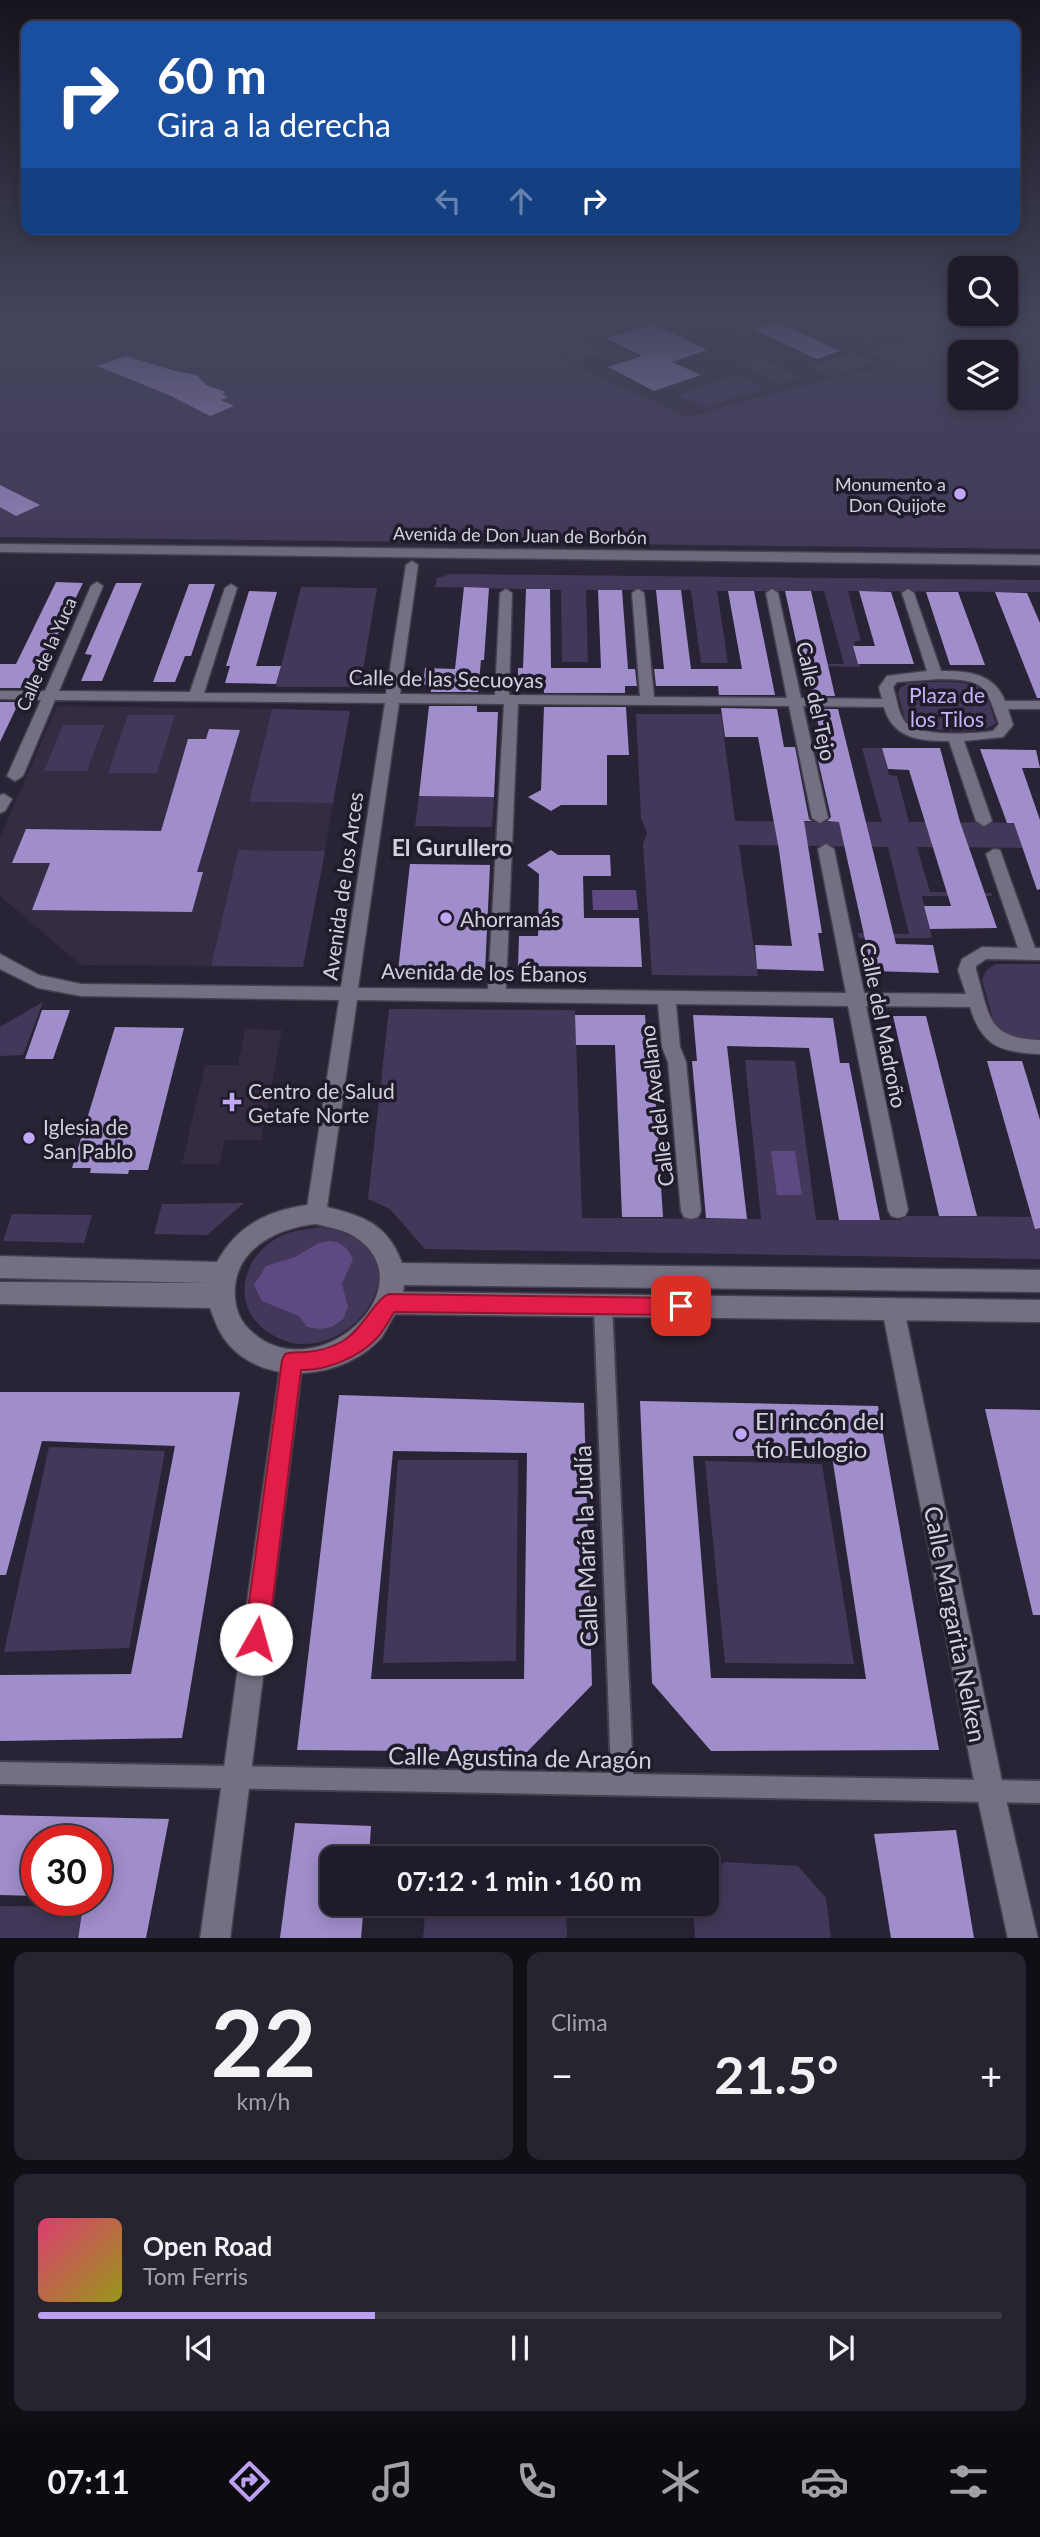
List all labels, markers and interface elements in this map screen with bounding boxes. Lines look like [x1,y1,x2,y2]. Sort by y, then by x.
text: 60 m [157,46,267,104]
icon: right [42,49,133,140]
text: Gira a la derecha [157,105,391,144]
icon: left [429,182,467,220]
icon: ahead [502,182,540,220]
icon: right [575,182,613,220]
map controls [948,256,1018,410]
button: search [948,256,1018,326]
button: layers [948,340,1018,410]
place label: Monumento a Don Quijote [835,473,946,516]
marker: Monumento a Don Quijote [952,486,968,502]
street label: Avenida de Don Juan de Borbón [393,522,647,548]
street label: Calle de la Yuca [11,594,81,714]
street label: Calle del Tejo [792,639,842,763]
street label: Calle de las Secuoyas [348,664,544,692]
park label: Plaza de los Tilos [909,682,985,731]
street label: Avenida de los Arces [316,790,368,982]
district label: El Gurullero [392,833,512,861]
place label: Ahorramás [460,906,560,931]
marker: Ahorramás [438,910,454,926]
street label: Calle del Madroño [856,940,912,1110]
street label: Avenida de los Ébanos [381,958,587,986]
street label: Calle del Avellano [634,1024,678,1188]
place label: Centro de Salud Getafe Norte [248,1078,395,1127]
marker: Centro de Salud Getafe Norte [222,1092,242,1112]
place label: Iglesia de San Pablo [43,1114,133,1163]
marker: Iglesia de San Pablo [21,1130,37,1146]
pin [651,1276,711,1336]
icon: arrive [662,1287,700,1325]
place label: El rincón del tío Eulogio [755,1406,885,1463]
marker: El rincón del tío Eulogio [733,1426,749,1442]
street label: Calle María la Judía [567,1445,603,1647]
street label: Calle Margarita Nelken [919,1504,993,1744]
position arrow [219,1602,293,1676]
street label: Calle Agustina de Aragón [388,1740,652,1774]
speed limit sign: 30 [21,1825,112,1916]
text: 07:12 · 1 min · 160 m [397,1865,642,1897]
text: 22 [211,1987,316,2096]
text: Clima [551,2008,608,2036]
text: 21.5° [714,2043,839,2105]
text: − [551,2052,573,2098]
text: + [980,2052,1002,2098]
text: km/h [237,2087,290,2115]
text: Open Road [143,2230,272,2262]
text: Tom Ferris [143,2262,248,2290]
icon: previous [180,2329,218,2367]
icon: pause [501,2329,539,2367]
icon: next [822,2329,860,2367]
icon: directions [225,2457,274,2506]
icon: music [368,2457,417,2506]
icon: phone [512,2457,561,2506]
icon: climate [656,2457,705,2506]
icon: car [800,2457,849,2506]
icon: filters [944,2457,993,2506]
text: 07:11 [47,2462,130,2501]

